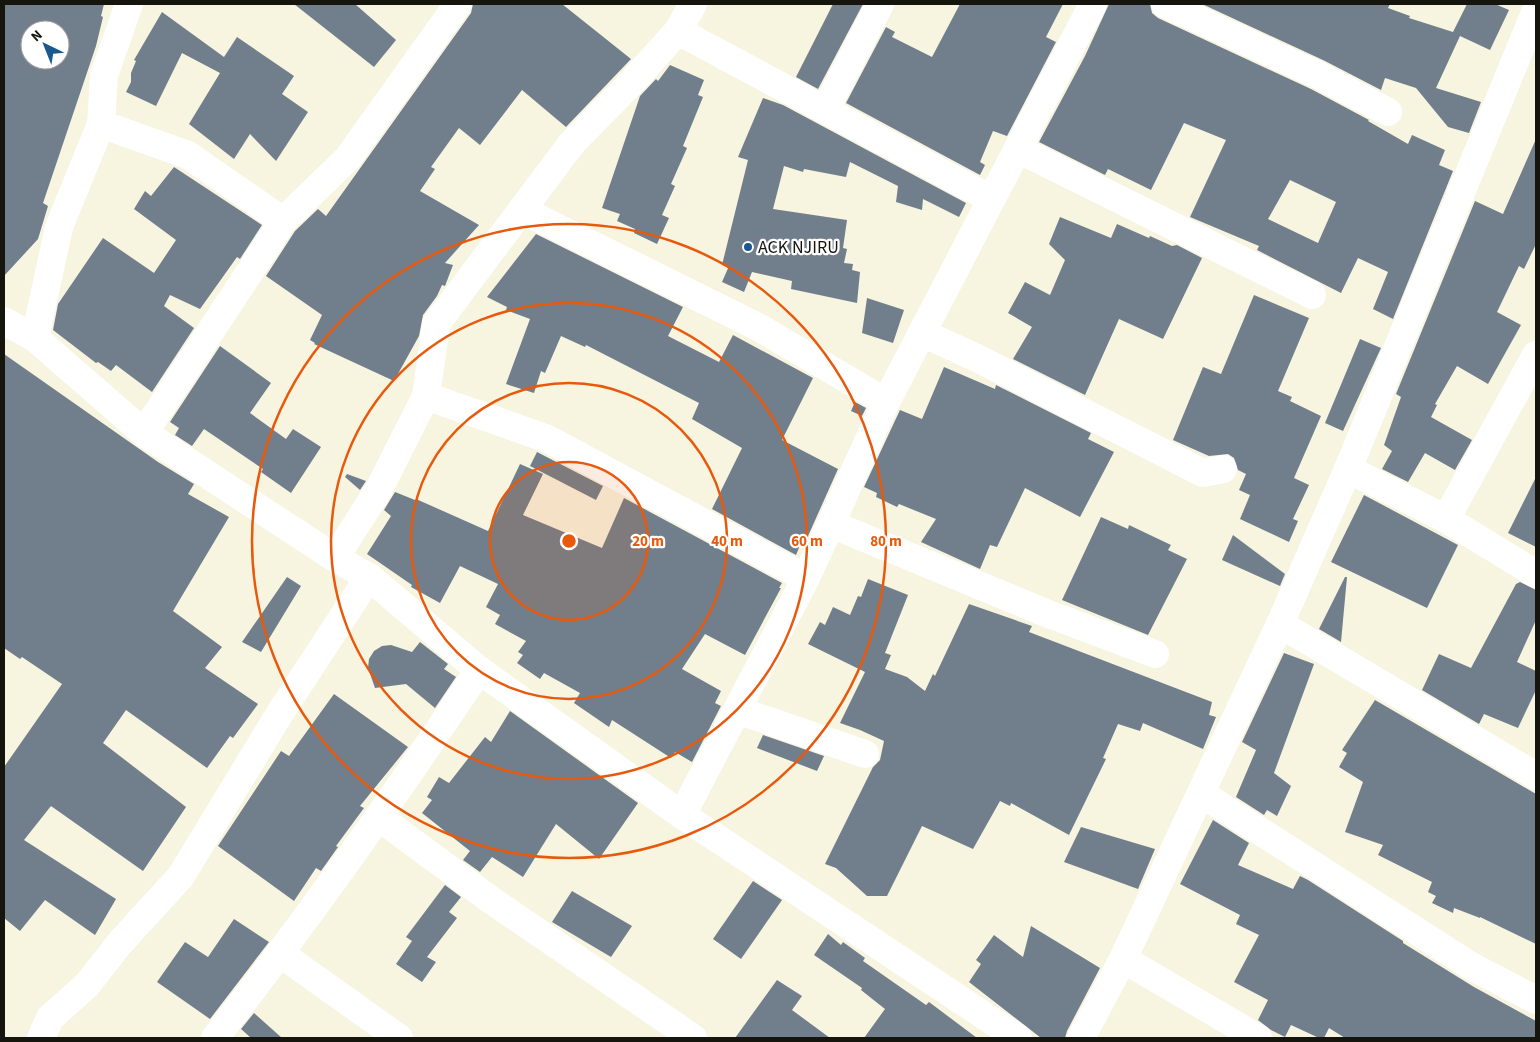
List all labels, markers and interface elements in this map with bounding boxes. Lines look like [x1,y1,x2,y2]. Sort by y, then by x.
north arrow [20,20,70,70]
text: N [27,26,47,47]
place label: ACK NJIRU [758,235,839,260]
marker: ACK NJIRU [742,241,754,253]
text: 20 m [632,531,664,552]
text: 40 m [711,531,743,552]
text: 60 m [791,531,823,552]
text: 80 m [870,531,902,552]
centre of rings [560,532,578,550]

